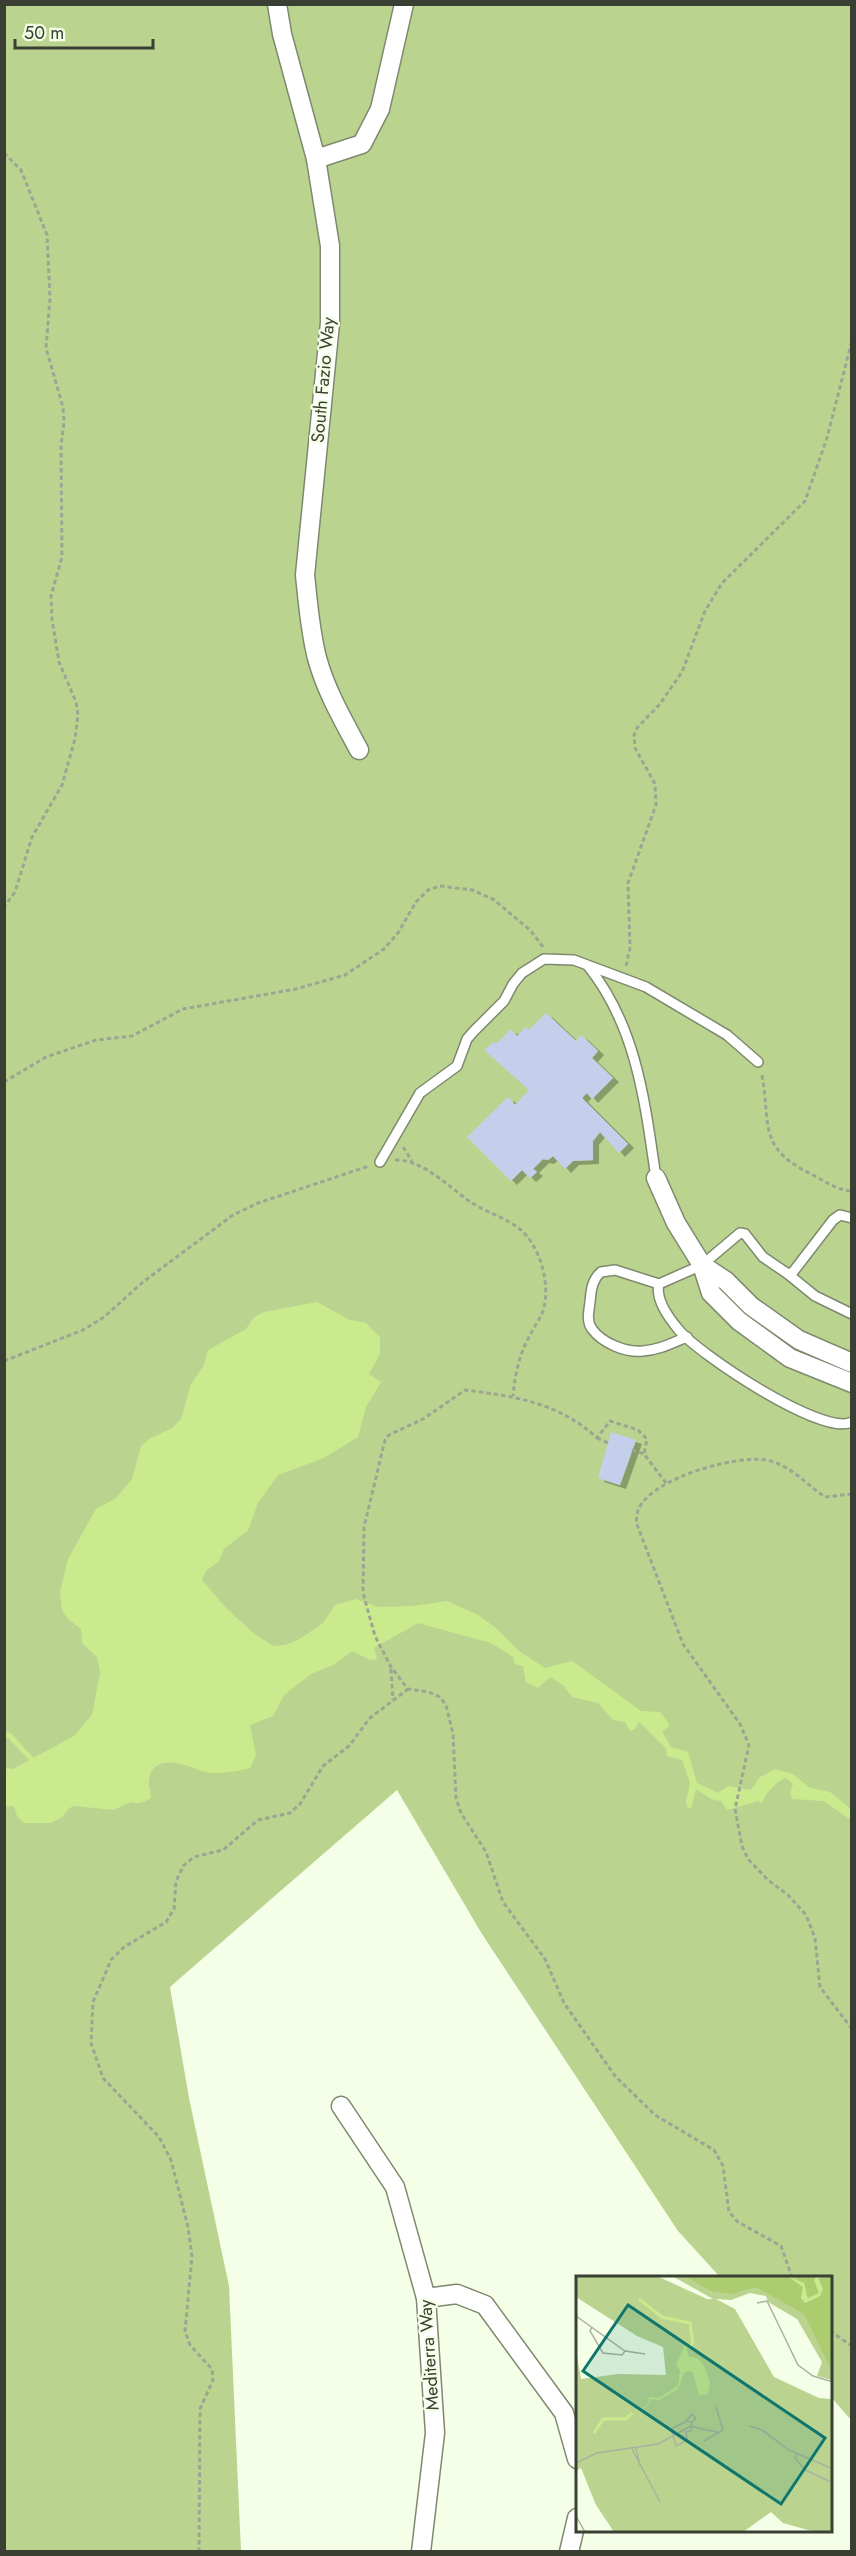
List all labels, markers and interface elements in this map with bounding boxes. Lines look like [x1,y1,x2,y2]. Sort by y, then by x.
scale bar [15,12,153,50]
text: 50 m [24,20,64,46]
street label: South Fazio Way [305,316,341,444]
inset map [576,2276,832,2532]
street label: Mediterra Way [412,2299,446,2411]

